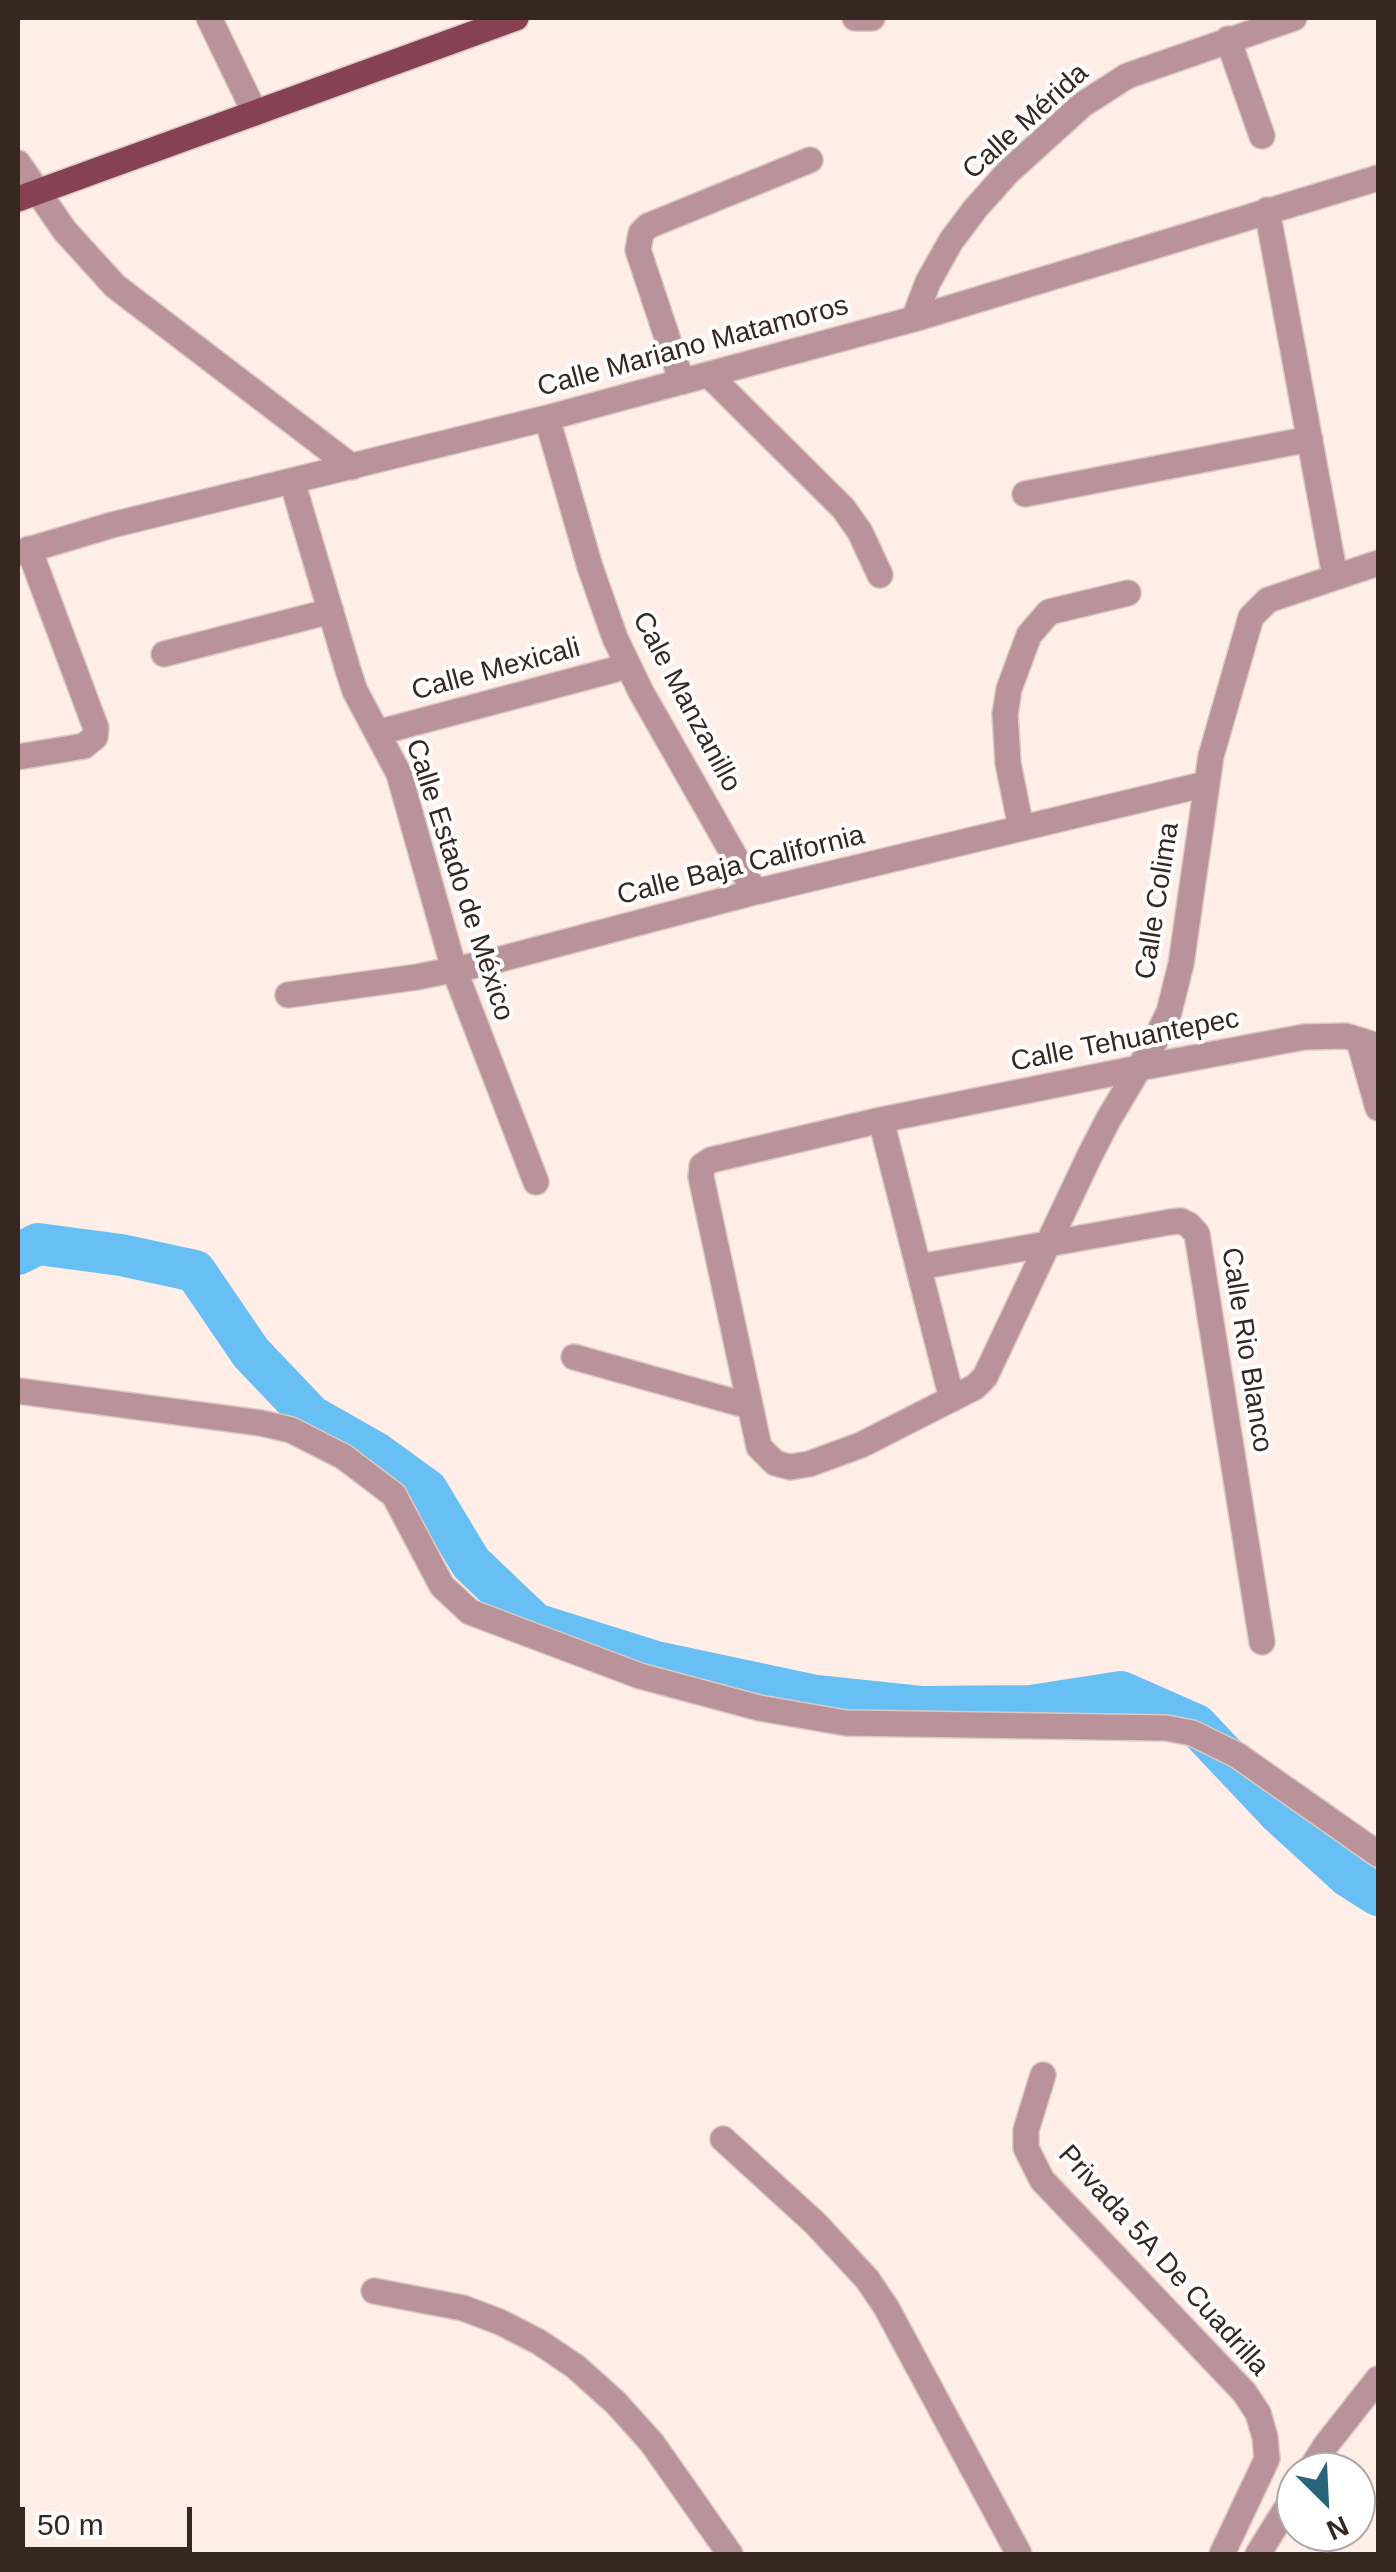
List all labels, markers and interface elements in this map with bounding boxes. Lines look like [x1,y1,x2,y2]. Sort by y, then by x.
street label: Calle Mérida [956,57,1096,187]
street label: Calle Mariano Matamoros [534,289,852,405]
street label: Cale Manzanillo [624,606,748,798]
street label: Calle Mexicali [408,631,584,709]
street label: Calle Estado de México [398,735,520,1025]
street label: Calle Baja California [614,819,868,913]
street label: Calle Colima [1129,820,1187,982]
street label: Calle Tehuantepec [1008,1002,1242,1080]
street label: Calle Rio Blanco [1213,1245,1279,1455]
street label: Privada 5A De Cuadrilla [1051,2139,1275,2383]
north arrow [1276,2452,1376,2552]
scale bar [25,2487,198,2549]
text: 50 m [37,2508,104,2541]
text: N [1322,2510,1353,2546]

